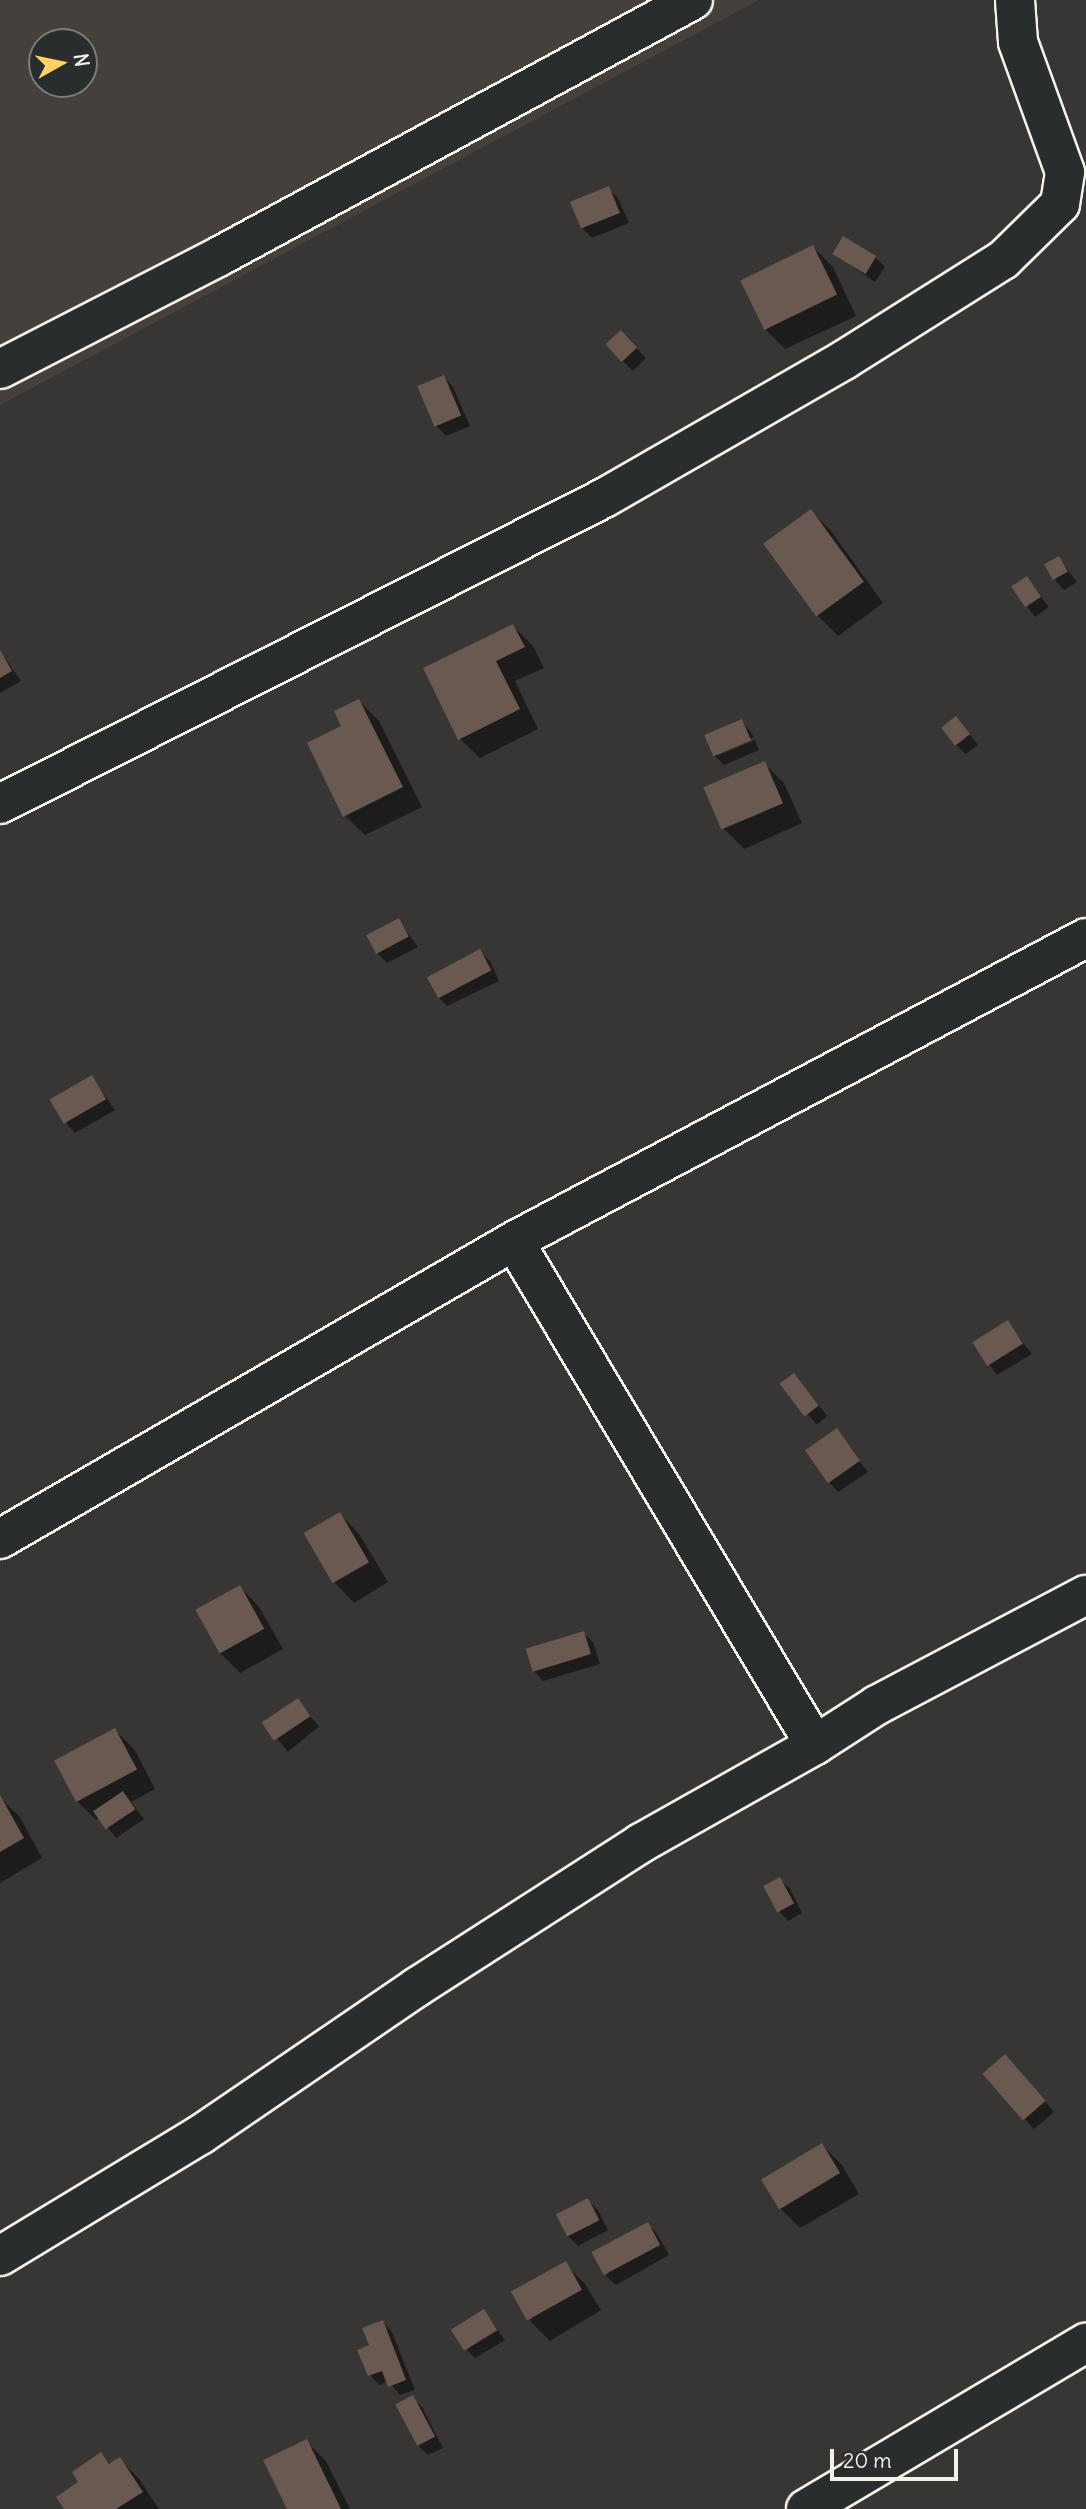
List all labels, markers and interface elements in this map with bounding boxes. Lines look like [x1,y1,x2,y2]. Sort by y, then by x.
north arrow [28,28,98,98]
text: N [69,52,95,68]
scale bar [834,2436,962,2480]
text: 20 m [843,2447,892,2474]

